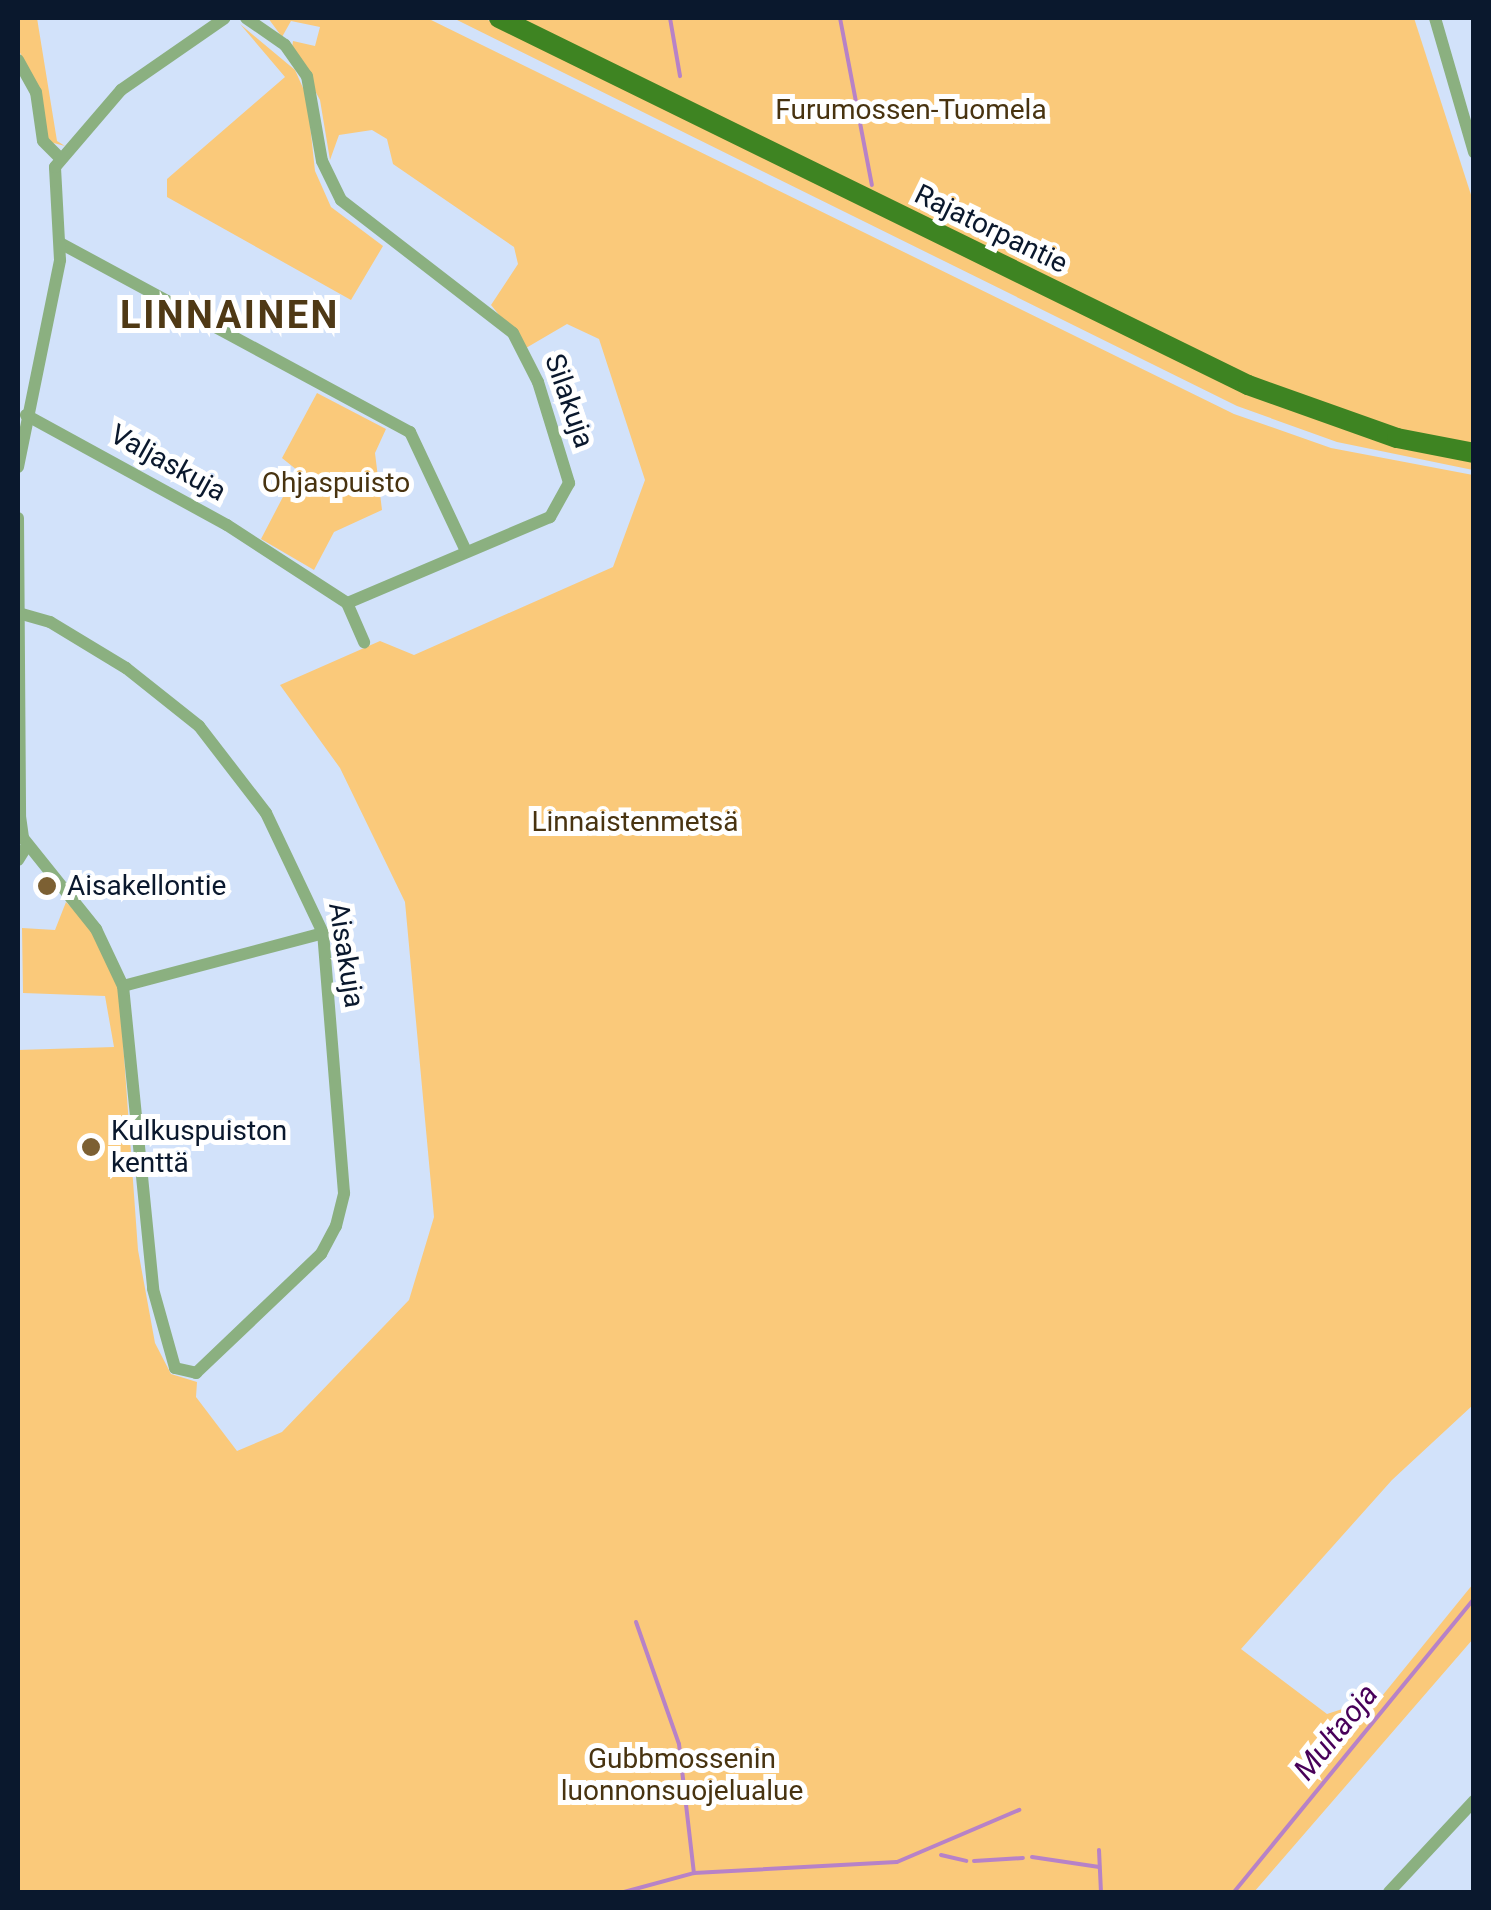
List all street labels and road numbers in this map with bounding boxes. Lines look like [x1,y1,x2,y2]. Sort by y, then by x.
street label: Rajatorpantie [909,178,1073,280]
street label: Silakuja [537,350,601,452]
street label: Valjaskuja [104,417,232,509]
street label: Aisakuja [321,900,371,1010]

